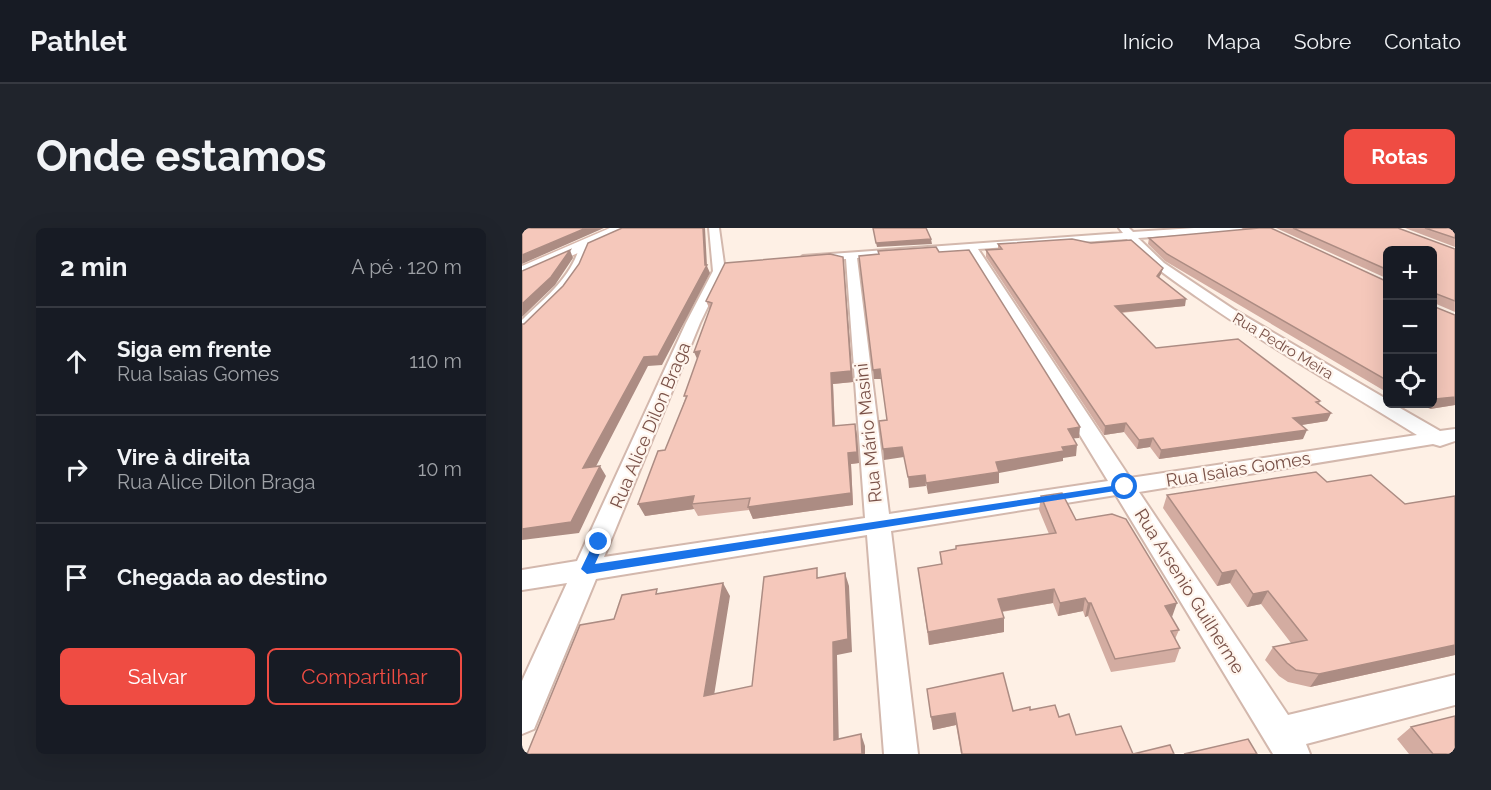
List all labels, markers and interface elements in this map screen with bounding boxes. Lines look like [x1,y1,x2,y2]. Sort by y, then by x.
text: Pathlet [30,25,127,58]
text: Início [1123,29,1173,54]
text: Mapa [1206,29,1261,54]
text: Sobre [1294,29,1351,54]
text: Contato [1384,29,1461,54]
button: Rotas [1344,129,1455,184]
text: Onde estamos [36,132,327,181]
map controls [1383,246,1437,408]
button: + [1383,246,1437,300]
text: 2 min [60,252,127,282]
text: A pé · 120 m [351,255,462,279]
button: − [1383,300,1437,354]
street label: Rua Pedro Meira [1229,309,1337,383]
text: Siga em frente [117,336,271,362]
street label: Rua Alice Dilon Braga [605,339,695,511]
icon: ahead [60,345,93,378]
text: 110 m [409,349,462,373]
button: locate [1383,354,1437,408]
text: Rua Isaias Gomes [117,362,279,386]
street label: Rua Mário Masini [850,362,886,504]
text: Vire à direita [117,444,250,470]
street label: Rua Isaias Gomes [1164,447,1312,491]
icon: right [60,453,93,486]
text: 10 m [418,457,462,481]
text: Rua Alice Dilon Braga [117,470,315,494]
route start [1111,473,1137,499]
street label: Rua Arsenio Guilherme [1131,505,1250,678]
route end [585,528,611,554]
icon: arrive [60,561,93,594]
text: Chegada ao destino [117,564,327,590]
button: Salvar [60,648,255,705]
button: Compartilhar [267,648,462,705]

